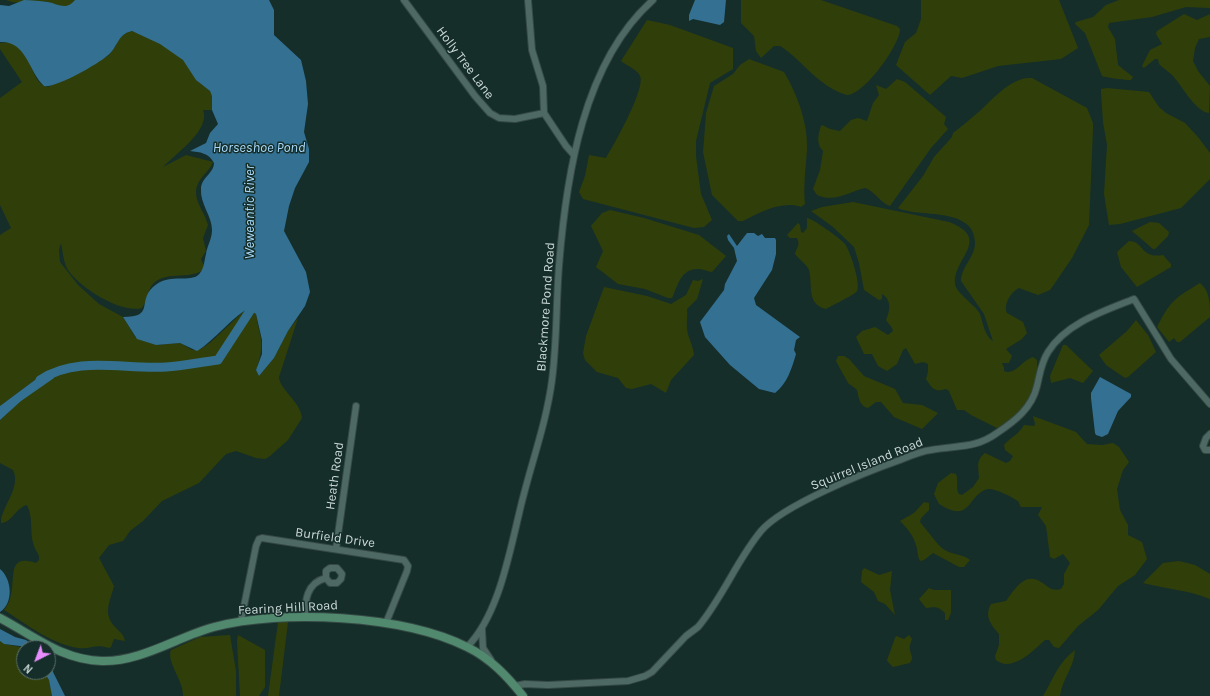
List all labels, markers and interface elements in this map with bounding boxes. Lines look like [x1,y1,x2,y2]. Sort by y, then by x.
street label: Holly Tree Lane [433,24,497,102]
water label: Horseshoe Pond [213,140,305,156]
water label: Weweantic River [242,165,258,259]
street label: Blackmore Pond Road [534,242,558,372]
street label: Squirrel Island Road [809,434,925,494]
street label: Heath Road [323,441,347,511]
street label: Burfield Drive [294,525,376,551]
street label: Fearing Hill Road [238,598,338,618]
north arrow [16,640,56,680]
text: N [21,661,36,676]

